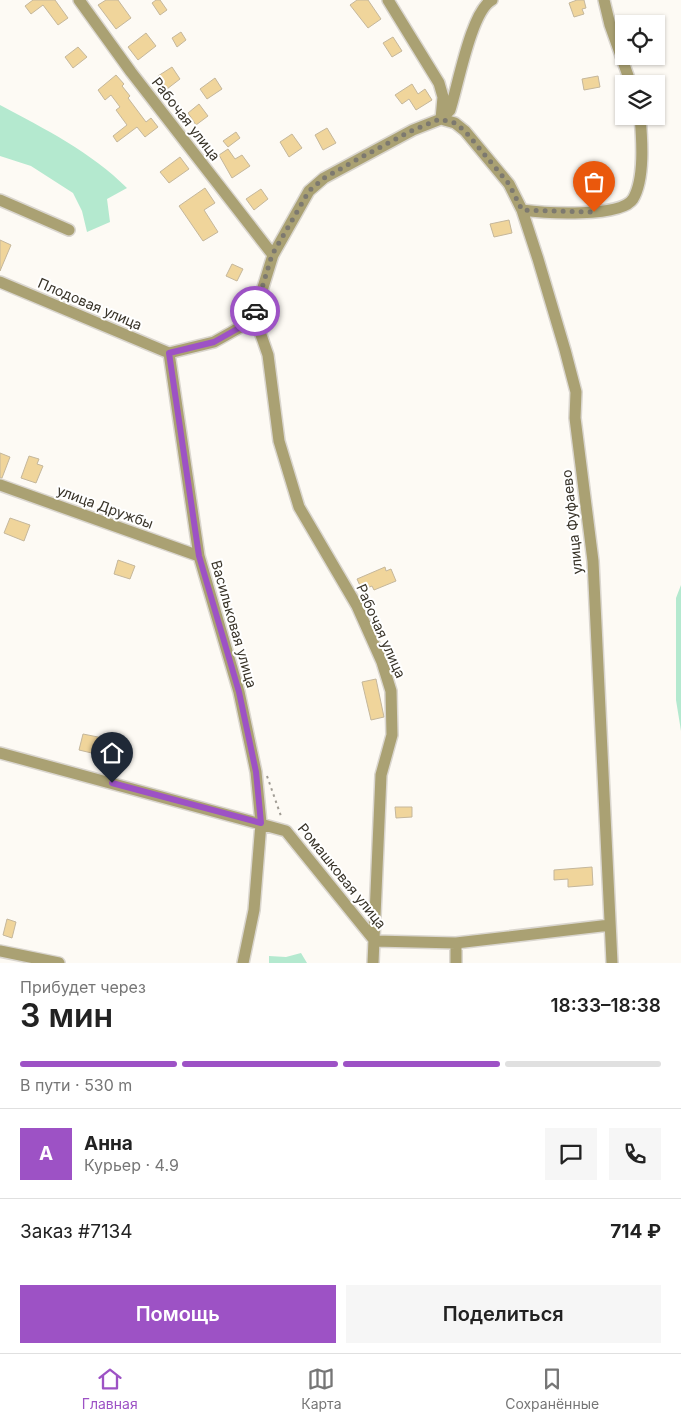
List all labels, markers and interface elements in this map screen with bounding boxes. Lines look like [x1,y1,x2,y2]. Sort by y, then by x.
map controls [615,15,665,125]
button: locate [615,15,665,65]
street label: Рабочая улица [149,74,224,164]
button: layers [615,75,665,125]
pin [573,161,615,212]
icon: bag [580,168,608,196]
street label: Плодовая улица [36,274,145,333]
courier [230,286,280,336]
icon: car [241,297,269,325]
street label: улица Фуфаево [558,469,585,575]
street label: улица Дружбы [55,481,156,532]
street label: Васильковая улица [208,558,261,690]
street label: Рабочая улица [353,581,410,680]
pin [91,732,133,783]
icon: home [98,739,126,767]
street label: Ромашковая улица [295,820,390,932]
text: Прибудет через [20,977,146,997]
text: 18:33–18:38 [551,994,661,1017]
text: 3 мин [20,996,113,1035]
text: В пути · 530 m [20,1075,132,1095]
button: chat [545,1128,597,1180]
button: phone [609,1128,661,1180]
text: Анна [84,1132,133,1155]
text: А [39,1142,53,1165]
text: Курьер · 4.9 [84,1155,179,1175]
text: Заказ #7134 [20,1220,133,1243]
text: 714 ₽ [610,1220,661,1243]
button: Помощь [20,1285,336,1343]
button: Поделиться [346,1285,661,1343]
tab: Главная [82,1365,138,1412]
tab: Карта [301,1365,342,1412]
tab: Сохранённые [505,1365,599,1412]

